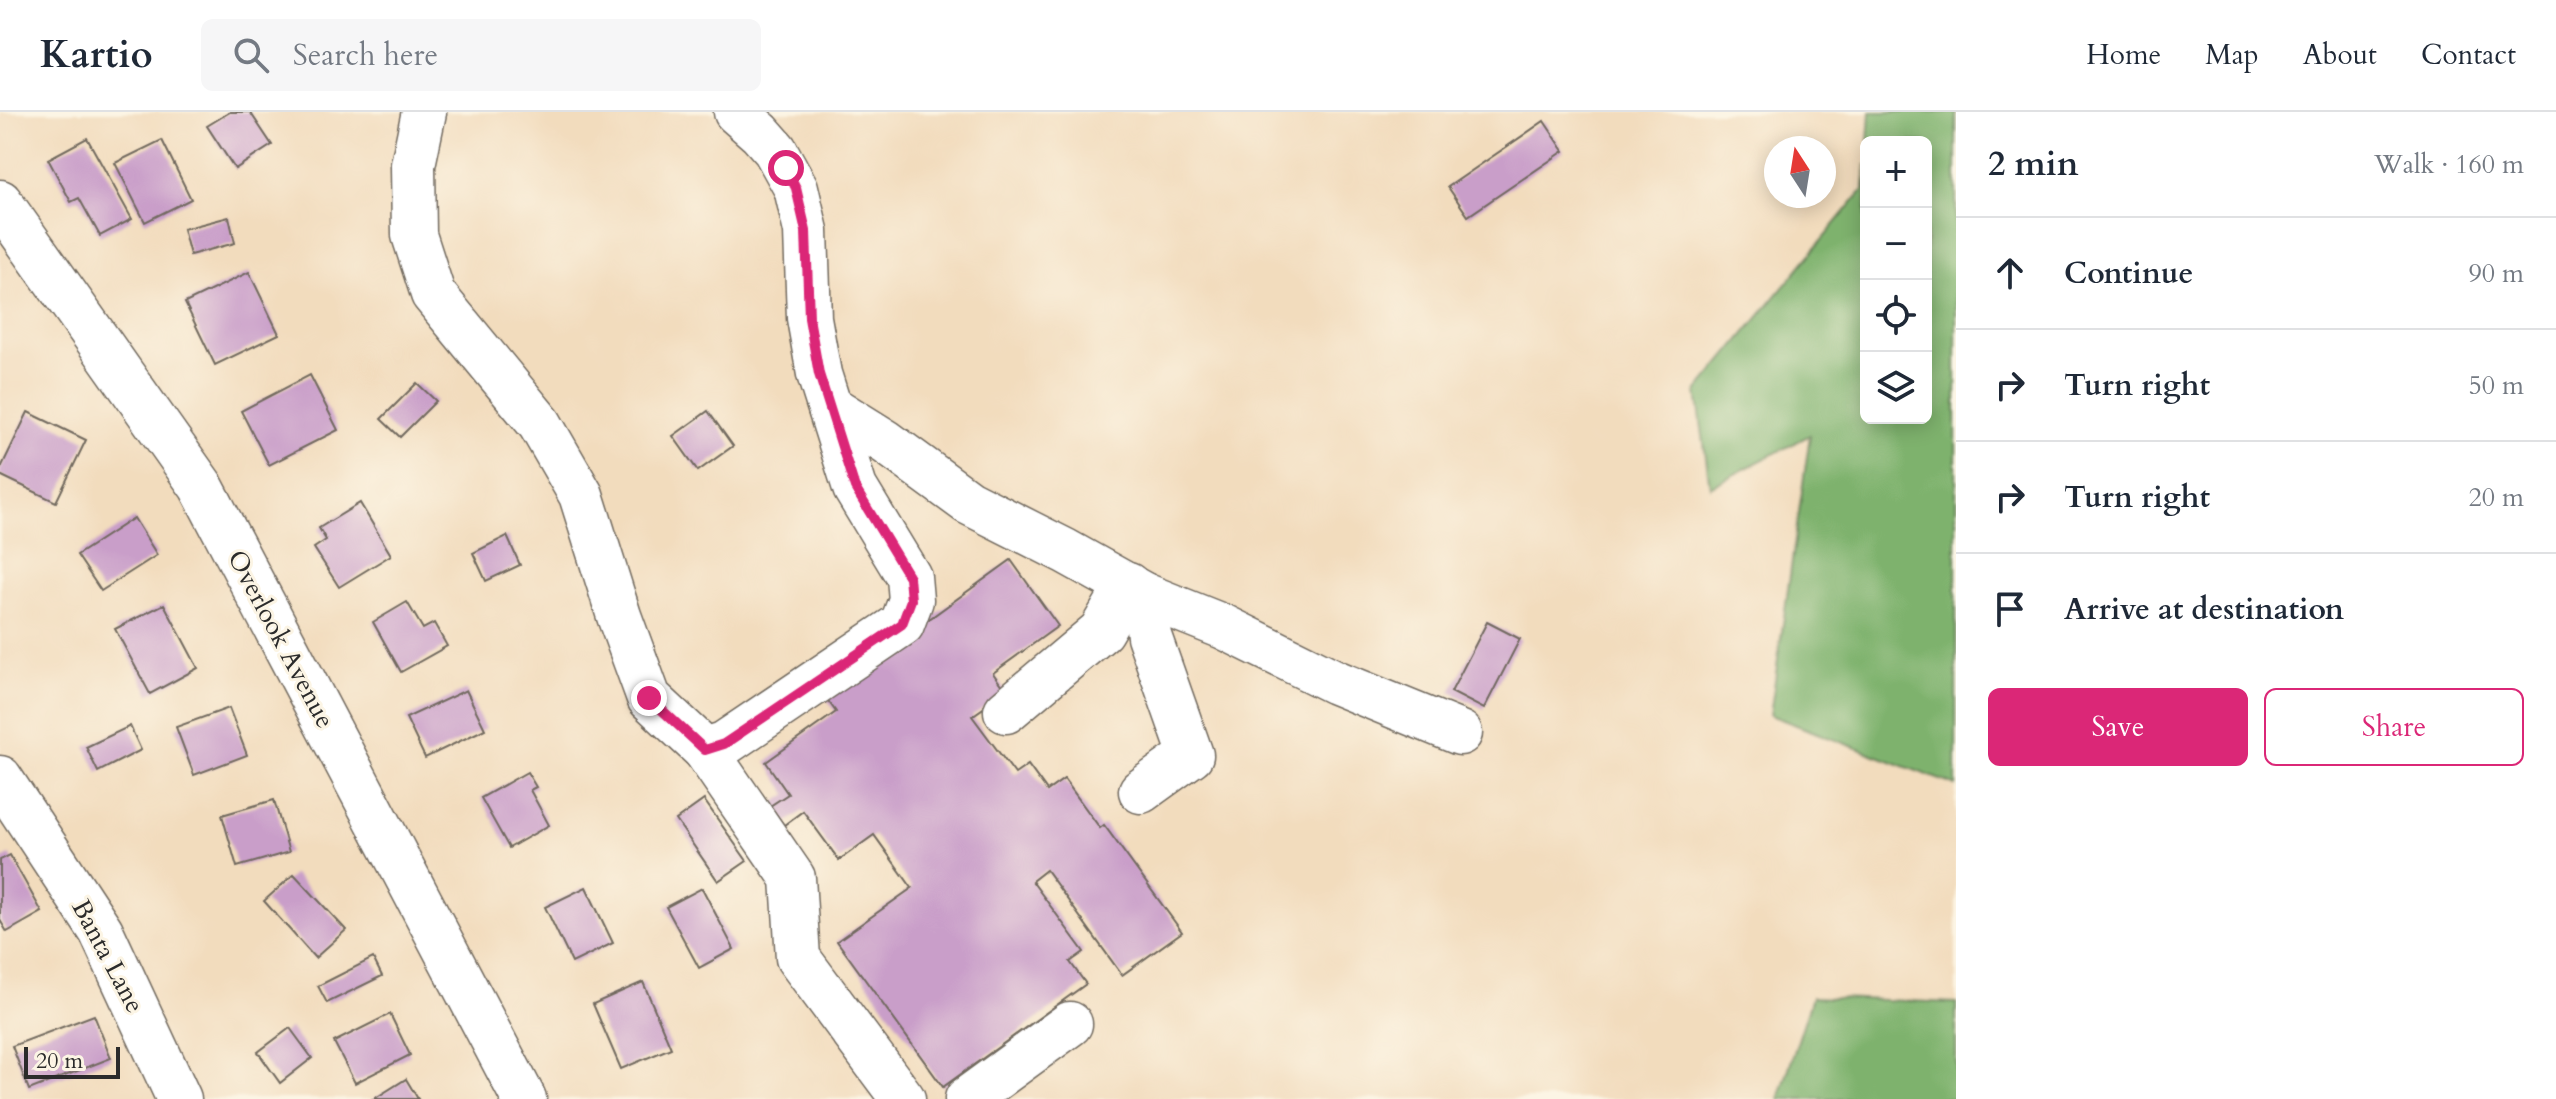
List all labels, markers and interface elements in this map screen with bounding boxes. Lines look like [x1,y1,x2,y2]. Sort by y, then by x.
search box [201,19,761,91]
text: Kartio [40,29,153,81]
icon: search [229,33,273,77]
text: Search here [293,35,438,76]
text: Home [2086,36,2161,74]
text: Map [2205,36,2259,74]
text: About [2303,36,2377,74]
text: Contact [2421,36,2516,74]
north arrow [1764,136,1836,208]
map controls [1860,136,1932,424]
button: + [1860,136,1932,208]
text: 2 min [1988,141,2079,187]
text: Walk · 160 m [2374,147,2524,182]
route start [768,150,804,186]
button: − [1860,208,1932,280]
icon: ahead [1988,251,2032,295]
text: Continue [2064,253,2193,294]
text: 90 m [2468,256,2524,291]
button: locate [1860,280,1932,352]
button: layers [1860,352,1932,424]
icon: right [1988,363,2032,407]
text: Turn right [2064,365,2210,406]
text: 50 m [2468,368,2524,403]
icon: right [1988,475,2032,519]
text: Turn right [2064,477,2210,518]
text: 20 m [2468,480,2524,515]
street label: Overlook Avenue [219,544,343,734]
icon: arrive [1988,587,2032,631]
text: Arrive at destination [2064,589,2344,630]
route end [631,680,667,716]
button: Save [1988,688,2248,766]
button: Share [2264,688,2524,766]
street label: Banta Lane [64,893,152,1019]
scale bar [24,1043,120,1079]
text: 20 m [36,1046,83,1076]

